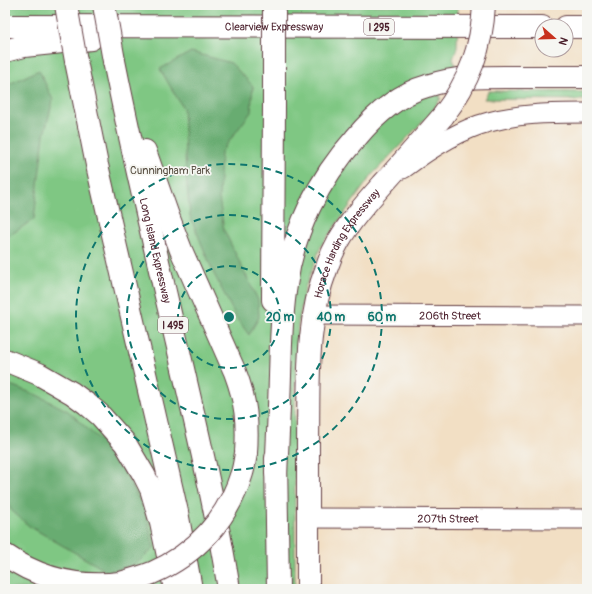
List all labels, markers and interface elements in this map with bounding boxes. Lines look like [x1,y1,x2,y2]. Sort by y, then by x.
north arrow [534,18,574,58]
road number: I 295 [364,19,394,35]
street label: Clearview Expressway [225,20,323,34]
text: N [555,36,570,47]
park label: Cunningham Park [130,164,210,177]
street label: Horace Harding Expressway [312,186,383,300]
street label: Long Island Expressway [137,197,174,305]
street label: 206th Street [419,309,482,323]
centre of rings [222,310,236,324]
text: 20 m [266,310,294,325]
text: 40 m [316,310,346,325]
text: 60 m [368,310,397,325]
road number: I 495 [158,317,188,333]
street label: 207th Street [417,512,479,526]

